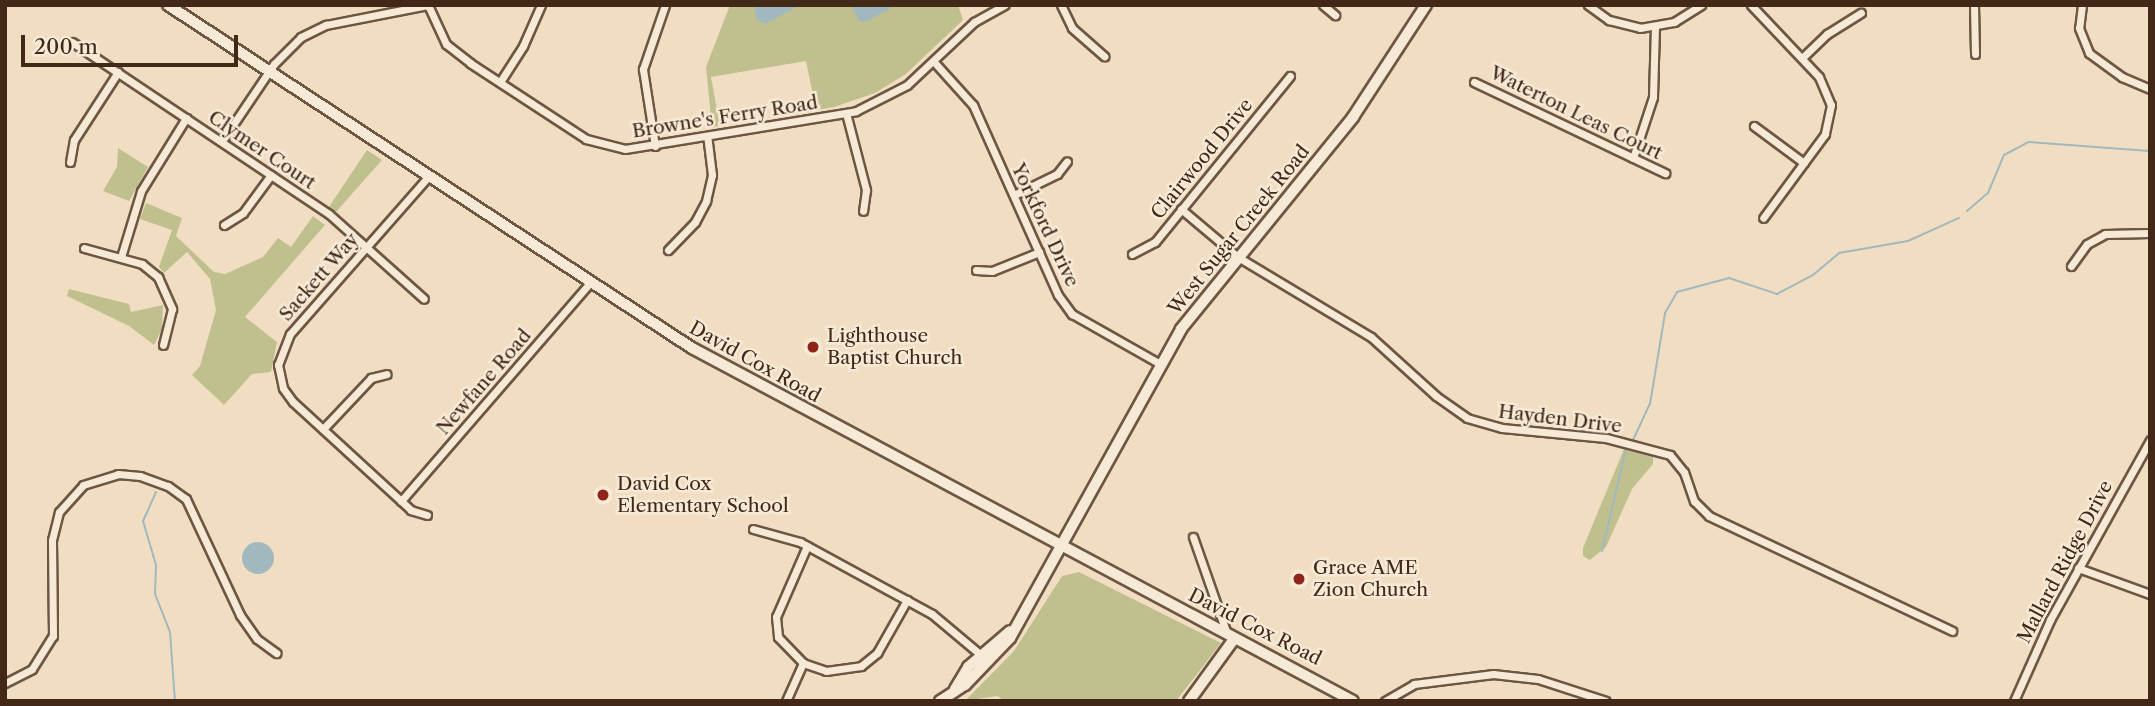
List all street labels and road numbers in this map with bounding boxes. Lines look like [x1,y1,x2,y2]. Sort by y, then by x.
street label: Waterton Leas Court [1486,61,1666,165]
street label: Browne's Ferry Road [630,91,820,143]
street label: Clairwood Drive [1146,94,1258,224]
street label: Clymer Court [204,106,320,194]
street label: West Sugar Creek Road [1163,140,1315,320]
street label: Yorkford Drive [1006,160,1084,290]
street label: Sackett Way [274,228,364,326]
street label: David Cox Road [685,317,825,407]
street label: Newfane Road [432,324,536,440]
street label: Hayden Drive [1497,400,1623,438]
street label: Mallard Ridge Drive [2012,477,2118,647]
street label: David Cox Road [1185,584,1325,670]

